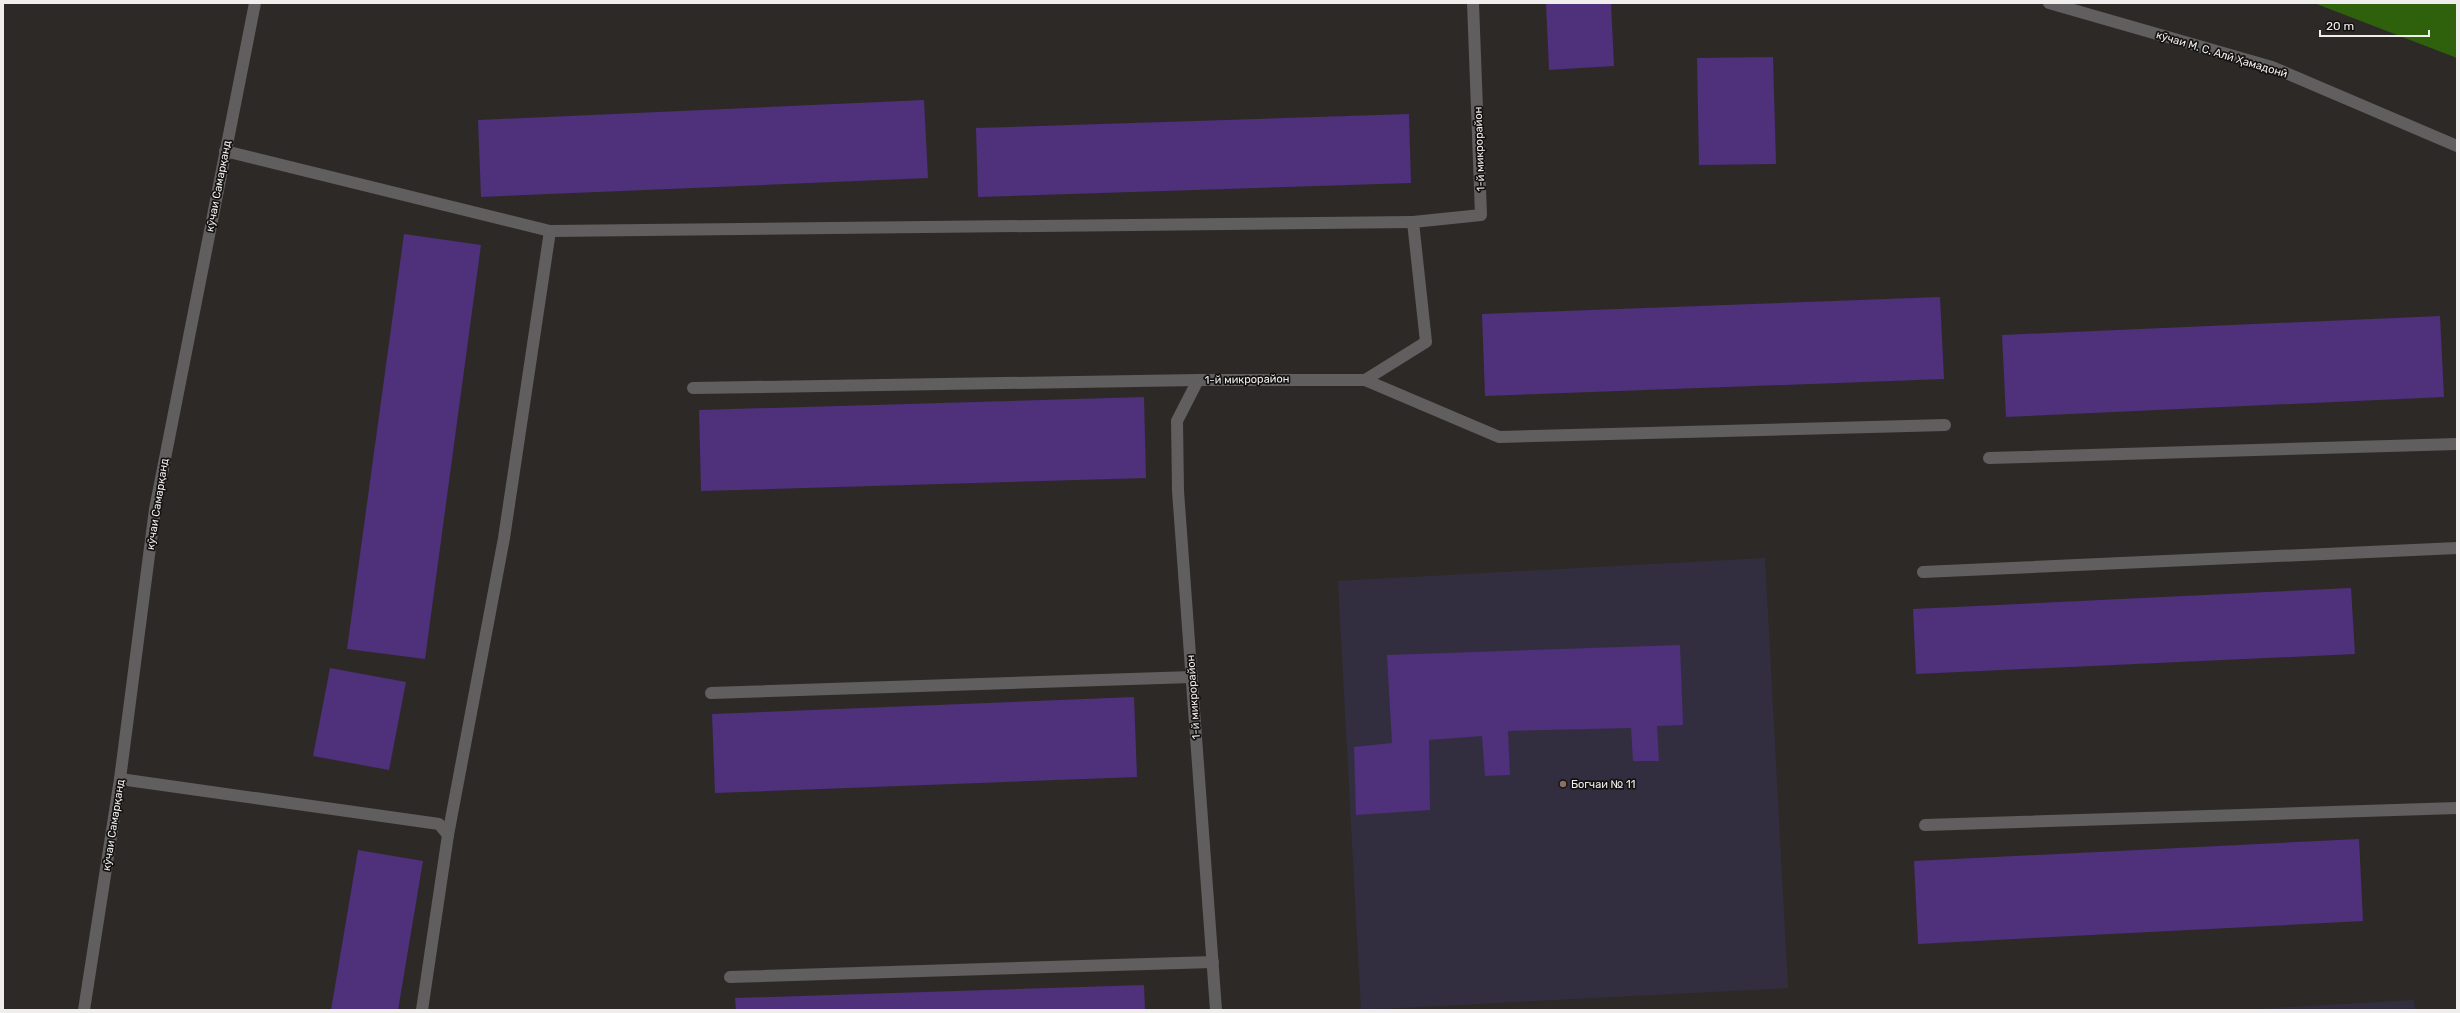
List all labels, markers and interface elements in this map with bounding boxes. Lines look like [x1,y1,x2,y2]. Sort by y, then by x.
scale bar [2320,12,2429,38]
text: 20 m [2326,19,2354,33]
street label: кӯчаи М. С. Алӣ Ҳамадонӣ [2155,28,2289,81]
street label: 1-й микрорайон [1472,106,1487,192]
street label: кӯчаи Самарқанд [203,139,234,233]
street label: 1-й микрорайон [1205,372,1289,387]
street label: кӯчаи Самарқанд [144,457,171,551]
street label: 1-й микрорайон [1184,654,1203,740]
street label: кӯчаи Самарқанд [100,778,127,872]
place label: Богчаи № 11 [1571,778,1635,791]
marker: Богчаи № 11 [1558,779,1568,789]

